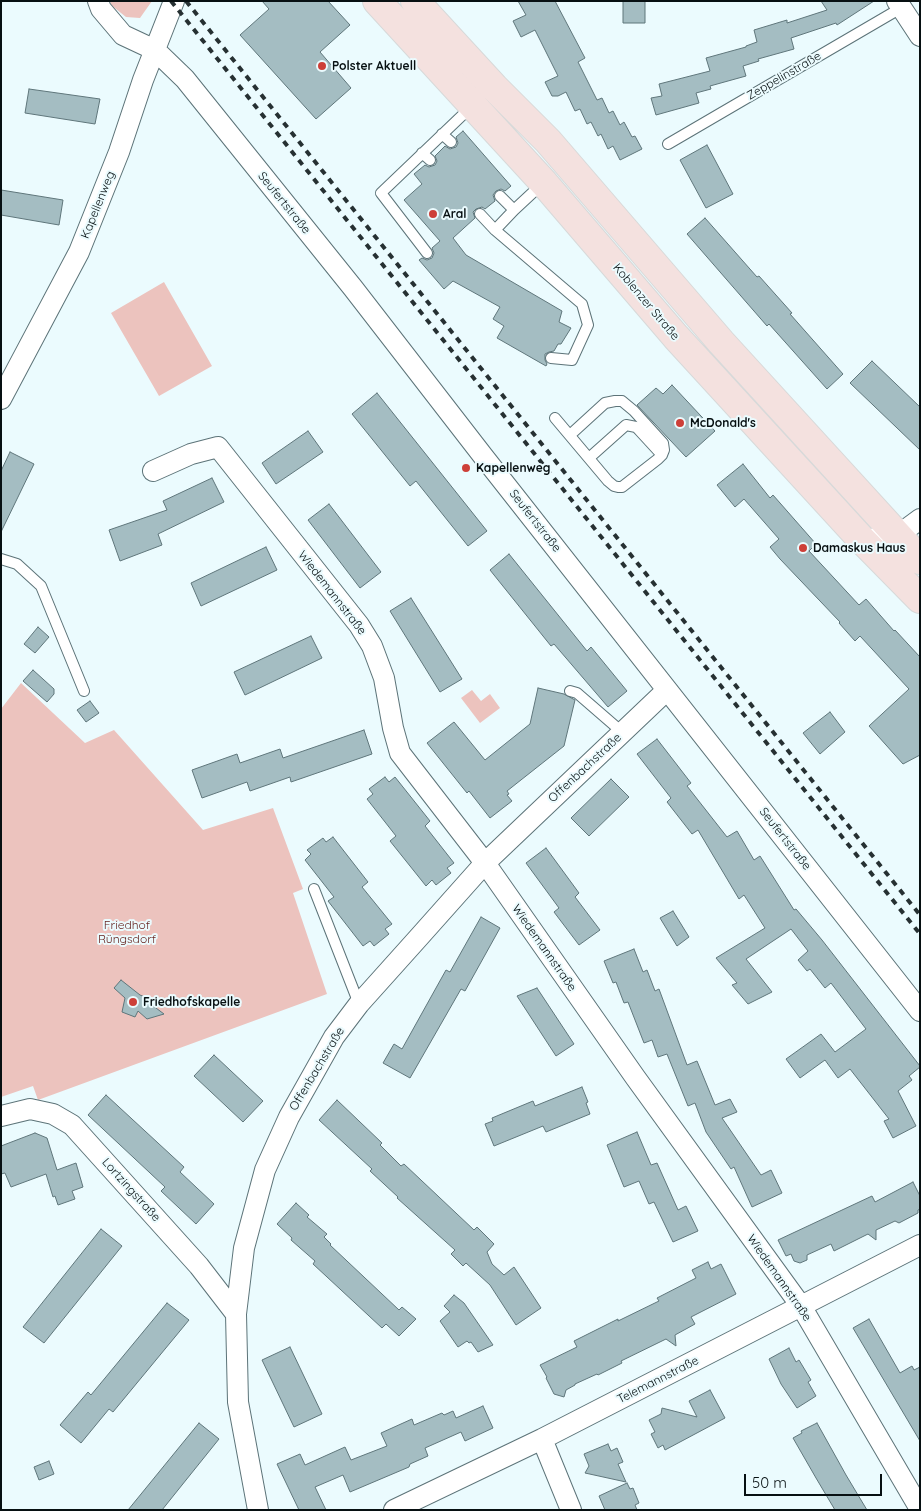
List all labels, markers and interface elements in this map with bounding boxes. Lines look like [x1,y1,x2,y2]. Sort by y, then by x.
street label: Zeppelinstraße [744,49,824,103]
place label: Polster Aktuell [332,59,416,73]
marker: Polster Aktuell [316,60,328,72]
street label: Kapellenweg [78,169,118,241]
street label: Seufertstraße [255,169,313,237]
place label: Aral [443,207,467,221]
marker: Aral [427,208,439,220]
street label: Koblenzer Straße [610,261,682,343]
place label: McDonald's [690,416,756,430]
marker: McDonald's [674,417,686,429]
place label: Kapellenweg [476,461,550,475]
marker: Kapellenweg [460,462,472,474]
street label: Seufertstraße [506,487,564,555]
place label: Damaskus Haus [813,541,905,555]
marker: Damaskus Haus [797,542,809,554]
street label: Wiedemannstraße [295,548,369,638]
street label: Offenbachstraße [545,730,625,806]
street label: Seufertstraße [756,805,814,873]
street label: Wiedemannstraße [509,902,579,994]
park label: Friedhof Rüngsdorf [98,918,156,946]
place label: Friedhofskapelle [143,995,240,1009]
marker: Friedhofskapelle [127,996,139,1008]
street label: Offenbachstraße [286,1025,348,1113]
street label: Lortzingstraße [99,1155,163,1225]
street label: Wiedemannstraße [744,1232,814,1324]
street label: Telemannstraße [615,1353,701,1407]
scale bar [746,1464,884,1496]
text: 50 m [752,1473,787,1492]

